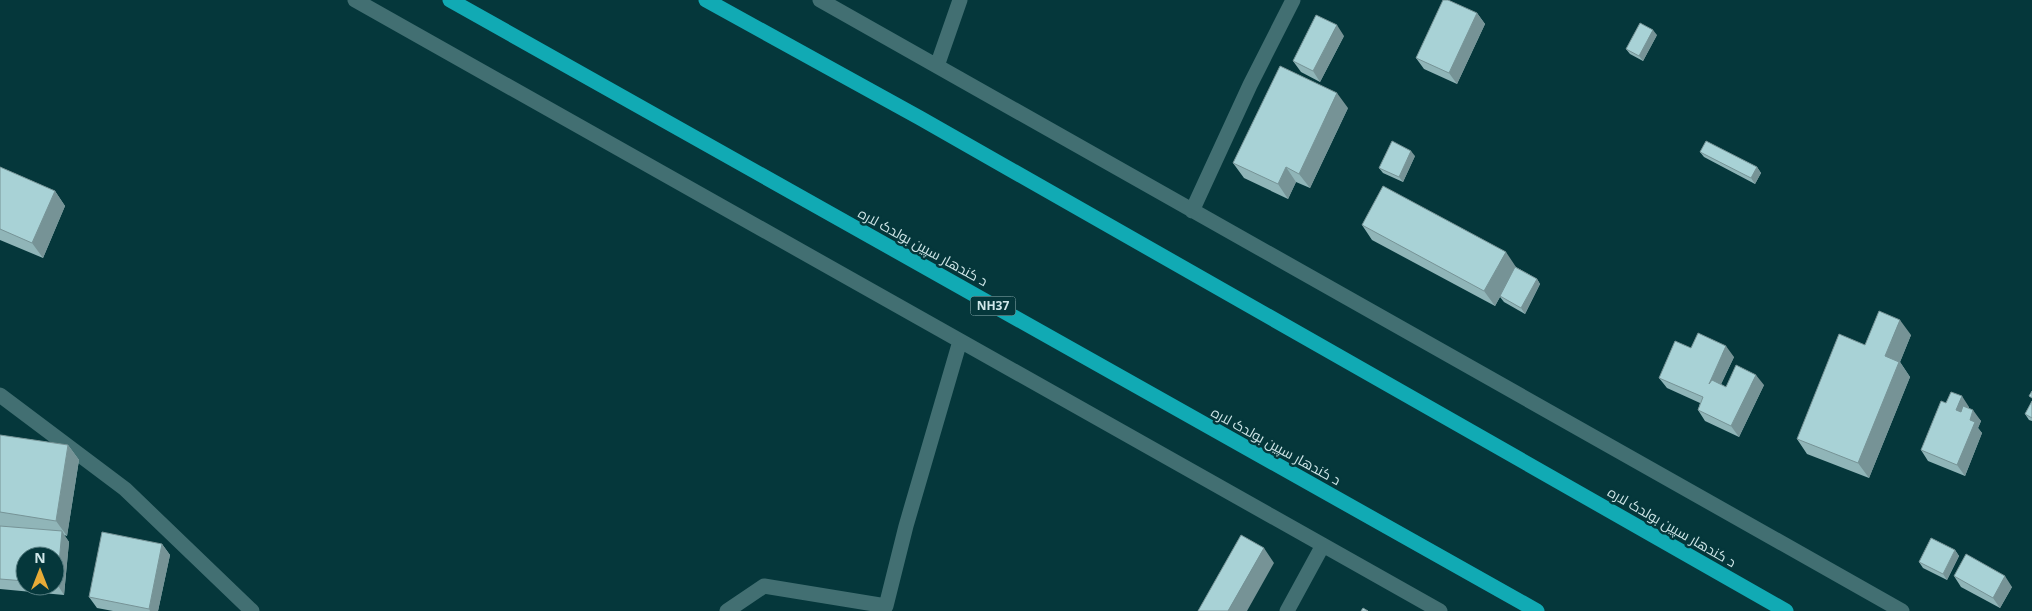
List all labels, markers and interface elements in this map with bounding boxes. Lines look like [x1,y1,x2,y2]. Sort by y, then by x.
street label: د کندهار سپین بولدک لاره [855,203,991,291]
road number: NH37 [970,296,1016,316]
street label: د کندهار سپین بولدک لاره [1208,402,1344,490]
street label: د کندهار سپین بولدک لاره [1604,482,1740,572]
north arrow [15,546,65,596]
text: N [34,548,46,567]

